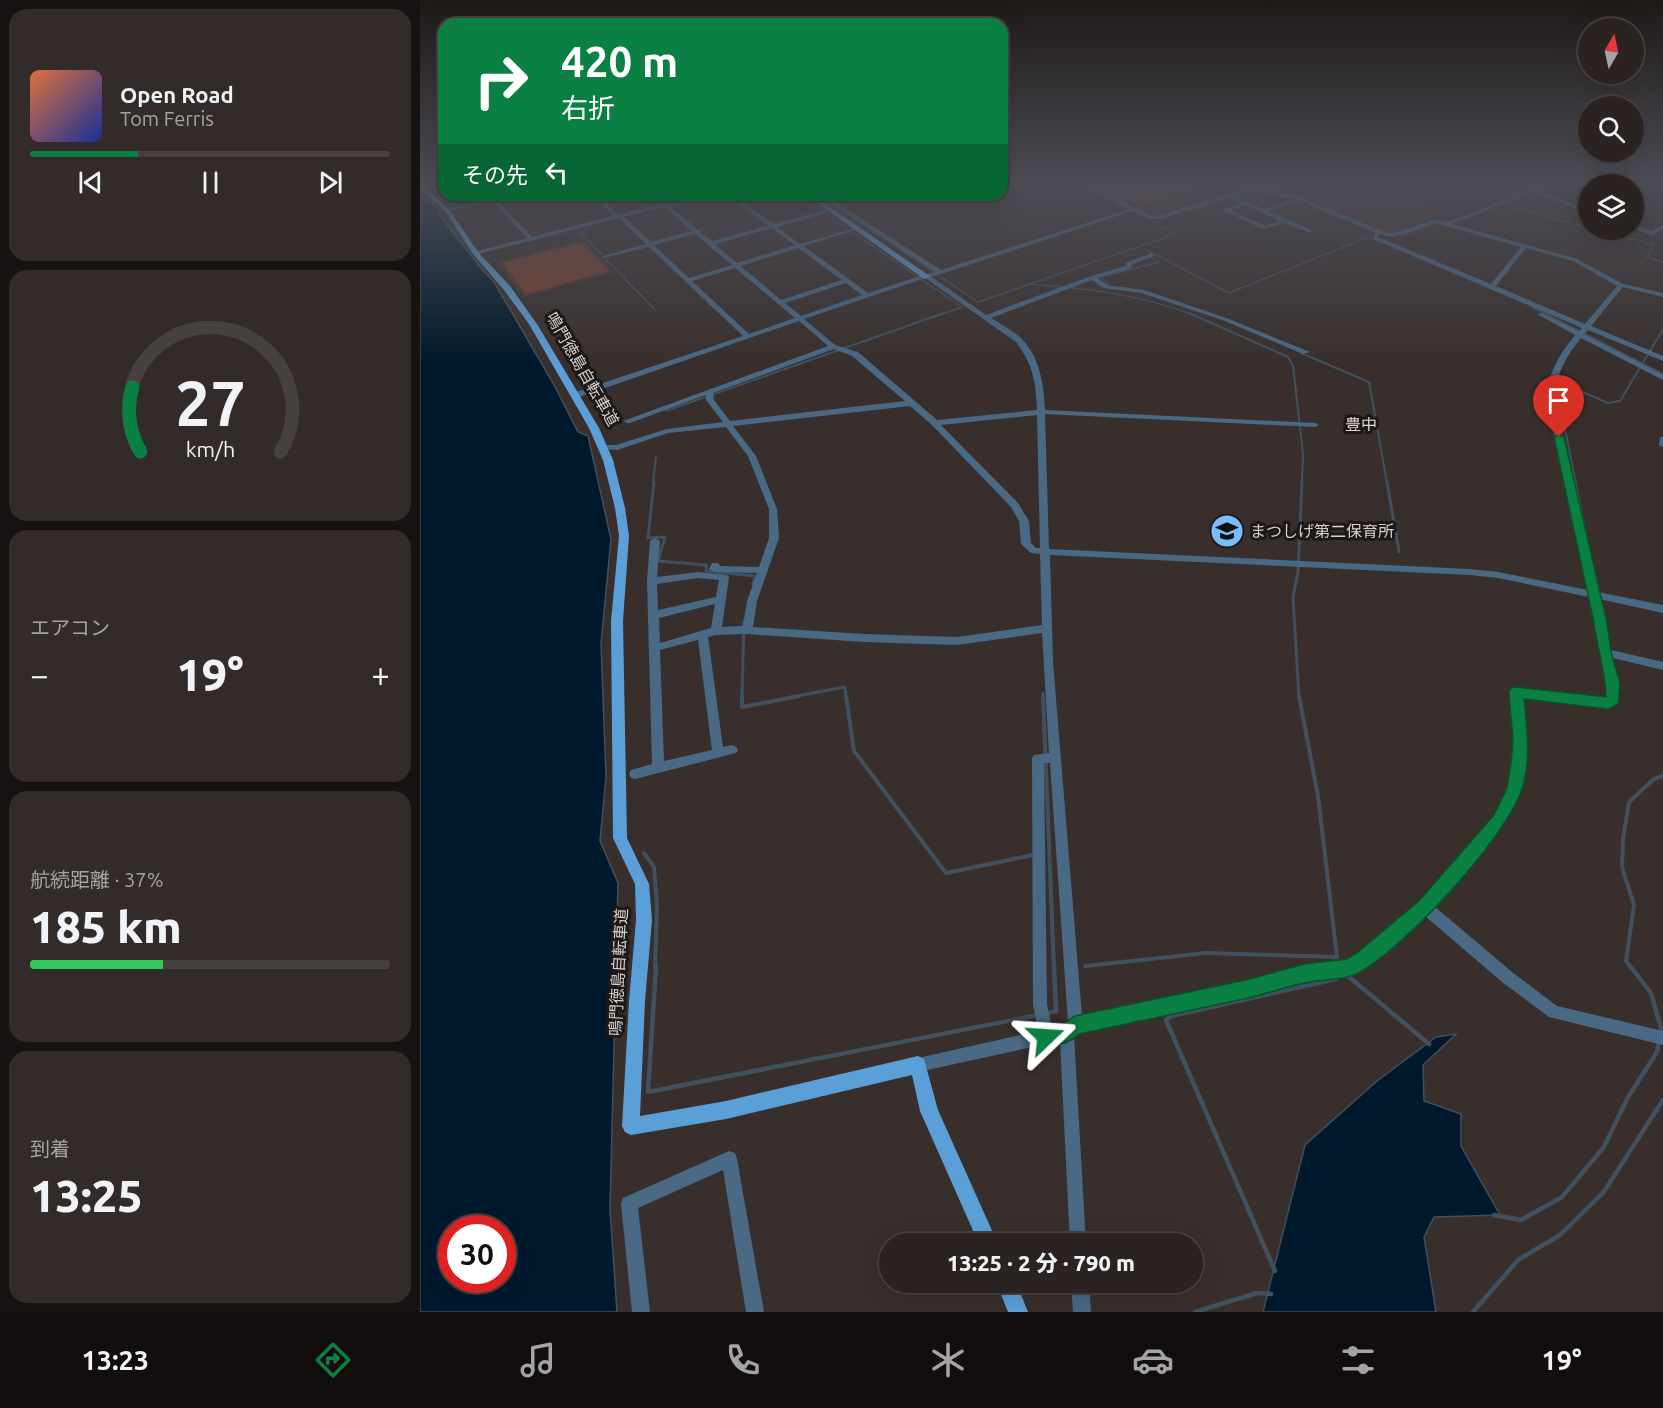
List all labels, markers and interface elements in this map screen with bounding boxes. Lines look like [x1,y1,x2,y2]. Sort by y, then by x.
north arrow [1578,18,1644,84]
map controls [1578,18,1644,240]
text: 420 m [561,38,678,85]
icon: right [462,42,540,120]
text: Open Road [120,82,234,107]
text: 右折 [561,93,615,123]
button: search [1578,96,1644,162]
text: Tom Ferris [120,107,214,130]
icon: left [540,156,573,189]
text: その先 [462,162,528,187]
icon: previous [74,166,107,199]
icon: pause [194,166,227,199]
icon: next [314,166,347,199]
button: layers [1578,174,1644,240]
street label: 鳴門徳島自転車道 [543,309,623,429]
text: 27 [175,369,245,439]
pin [1533,375,1584,437]
icon: arrive [1542,384,1575,417]
district label: 豊中 [1345,415,1377,433]
text: km/h [185,438,235,462]
school or university icon: まつしげ第二保育所 [1209,513,1245,549]
place label: まつしげ第二保育所 [1250,522,1394,540]
text: エアコン [30,616,110,639]
text: 19° [176,649,244,700]
text: − [30,656,49,693]
text: + [371,656,390,693]
text: 航続距離 · 37% [30,868,163,891]
text: 185 km [30,901,182,952]
street label: 鳴門徳島自転車道 [606,908,630,1036]
position arrow [1014,1005,1078,1069]
text: 到着 [30,1137,70,1160]
text: 13:25 [30,1170,143,1221]
speed limit sign: 30 [438,1215,516,1293]
text: 13:25 · 2 分 · 790 m [947,1250,1135,1275]
icon: directions [312,1339,354,1381]
icon: music [517,1339,559,1381]
icon: phone [722,1339,764,1381]
icon: climate [927,1339,969,1381]
icon: car [1132,1339,1174,1381]
icon: filters [1337,1339,1379,1381]
text: 13:23 [81,1345,149,1375]
text: 19° [1541,1345,1581,1375]

